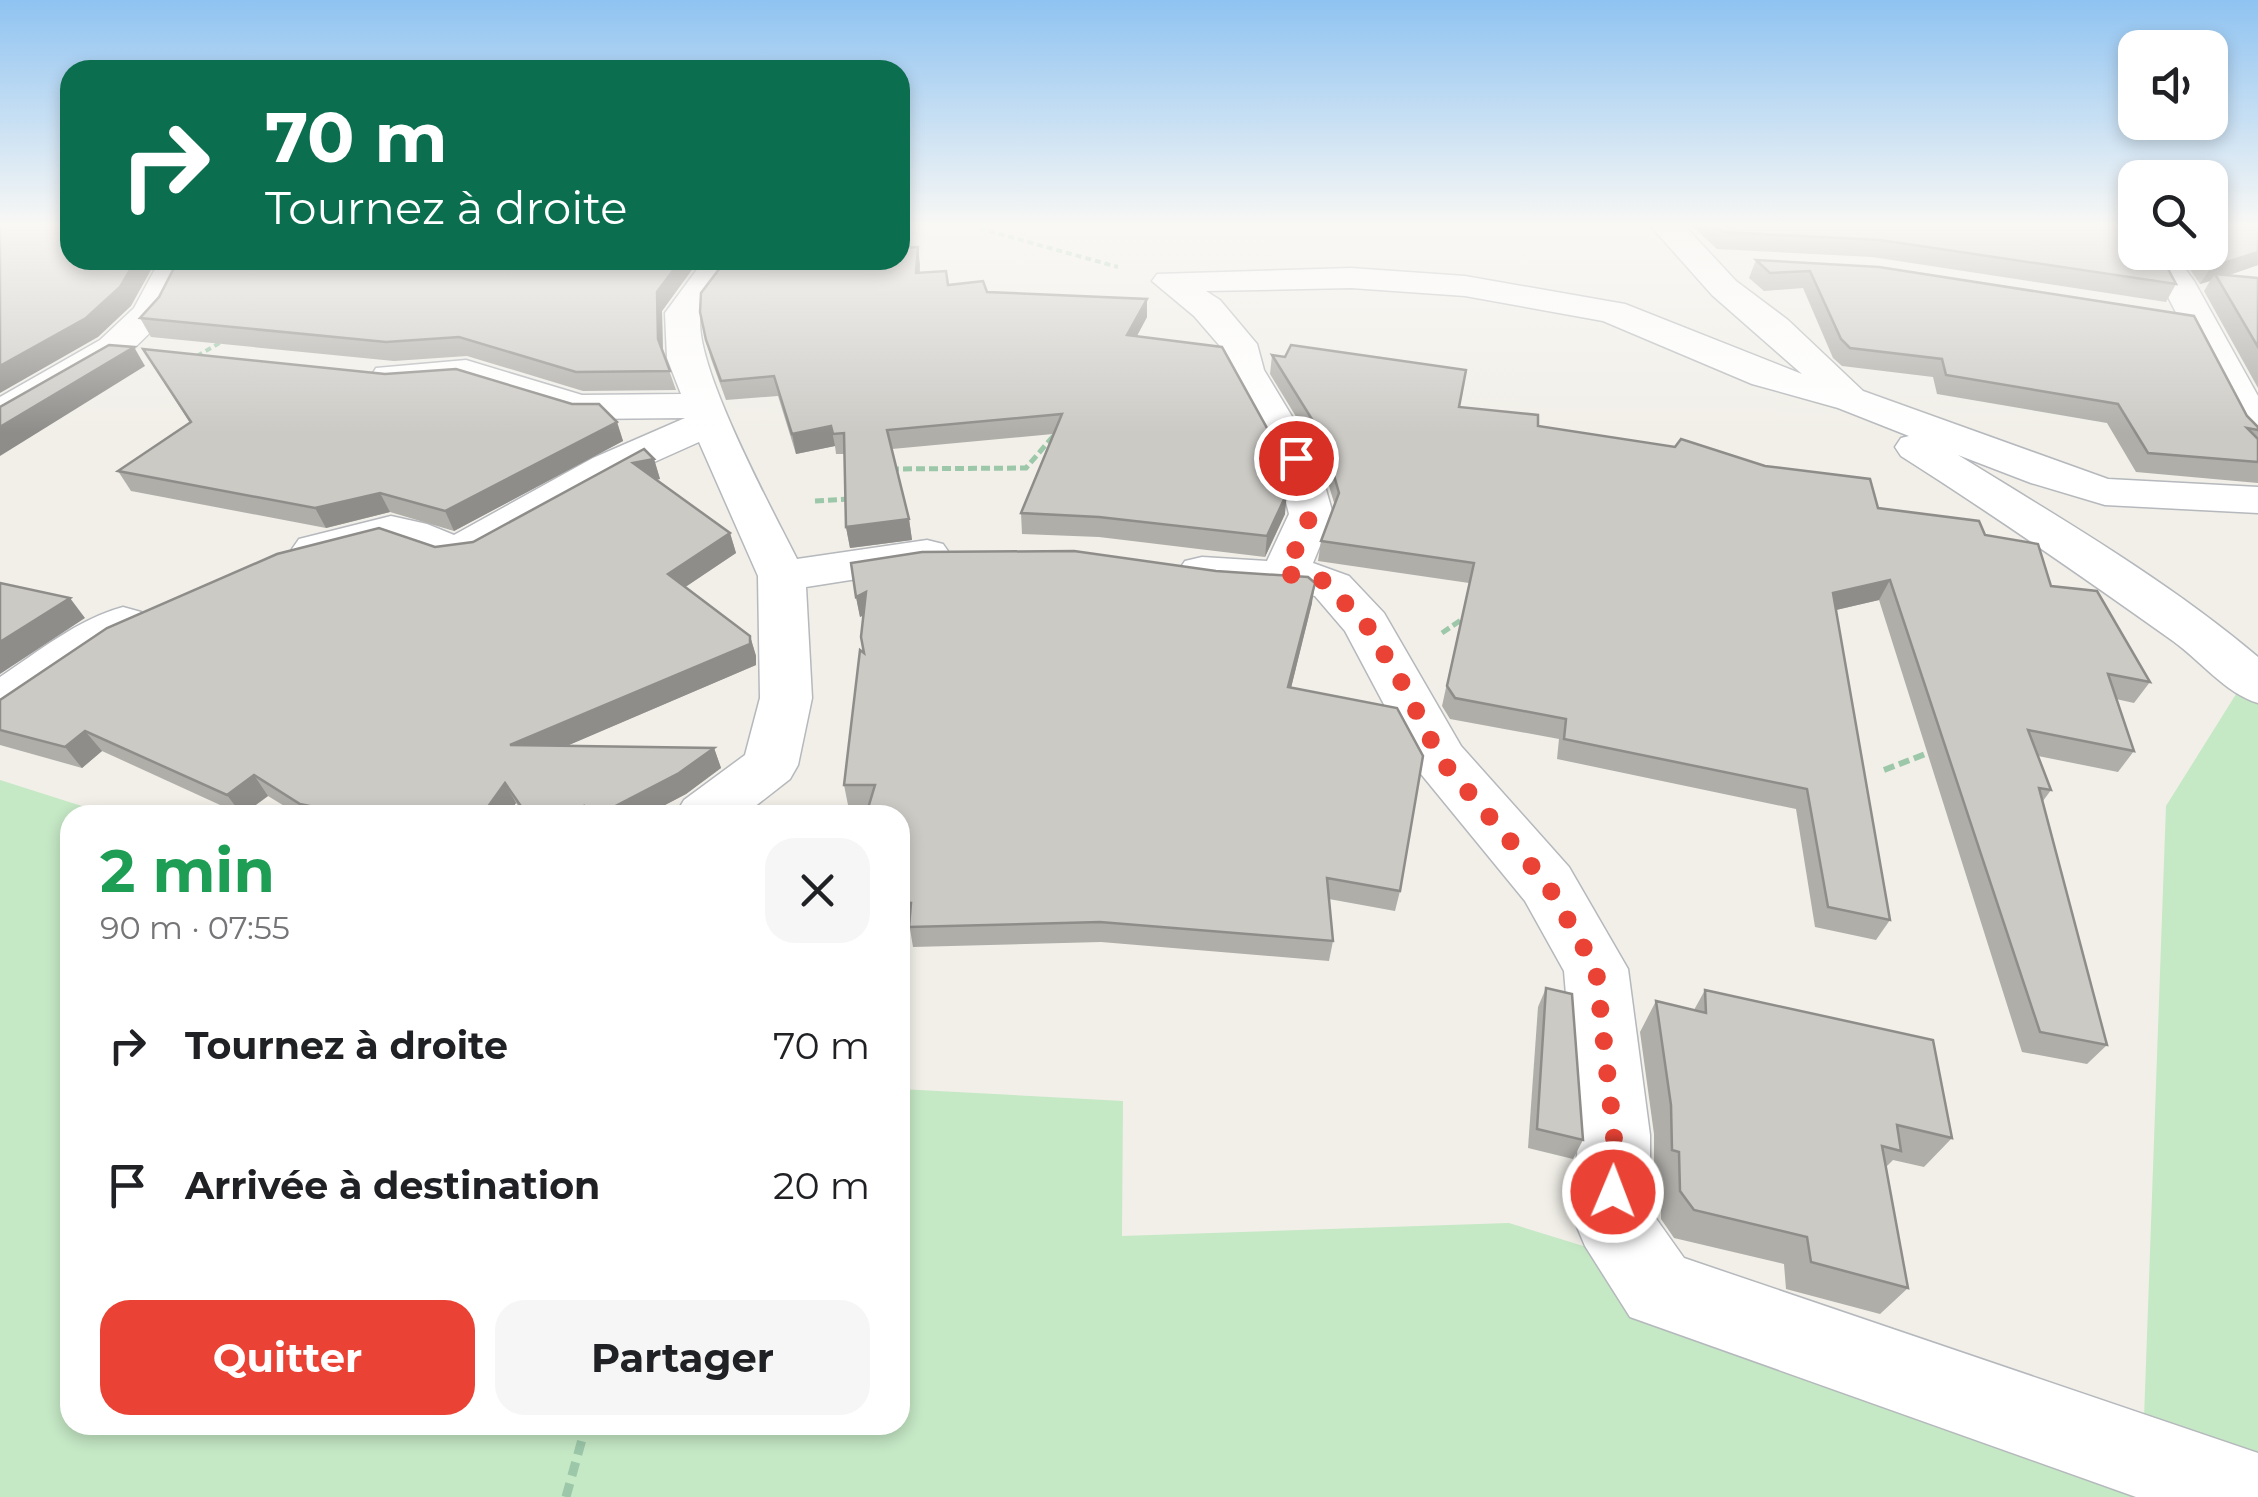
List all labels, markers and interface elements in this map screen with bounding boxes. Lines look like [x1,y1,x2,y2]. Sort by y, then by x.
map controls [2118,30,2228,270]
button: sound [2118,30,2228,140]
text: 70 m [265,94,448,180]
icon: right [100,100,230,230]
button: search [2118,160,2228,270]
text: Tournez à droite [265,180,628,235]
pin [1254,416,1339,501]
icon: arrive [1269,431,1324,486]
text: 2 min [100,834,275,907]
button: close [765,838,870,943]
text: 90 m · 07:55 [100,908,290,947]
icon: right [100,1018,155,1073]
text: Tournez à droite [185,1022,508,1069]
text: 70 m [773,1022,870,1069]
position arrow [1561,1140,1665,1244]
icon: arrive [100,1158,155,1213]
text: Arrivée à destination [185,1162,600,1209]
text: 20 m [773,1162,870,1209]
button: Quitter [100,1300,475,1415]
button: Partager [495,1300,870,1415]

